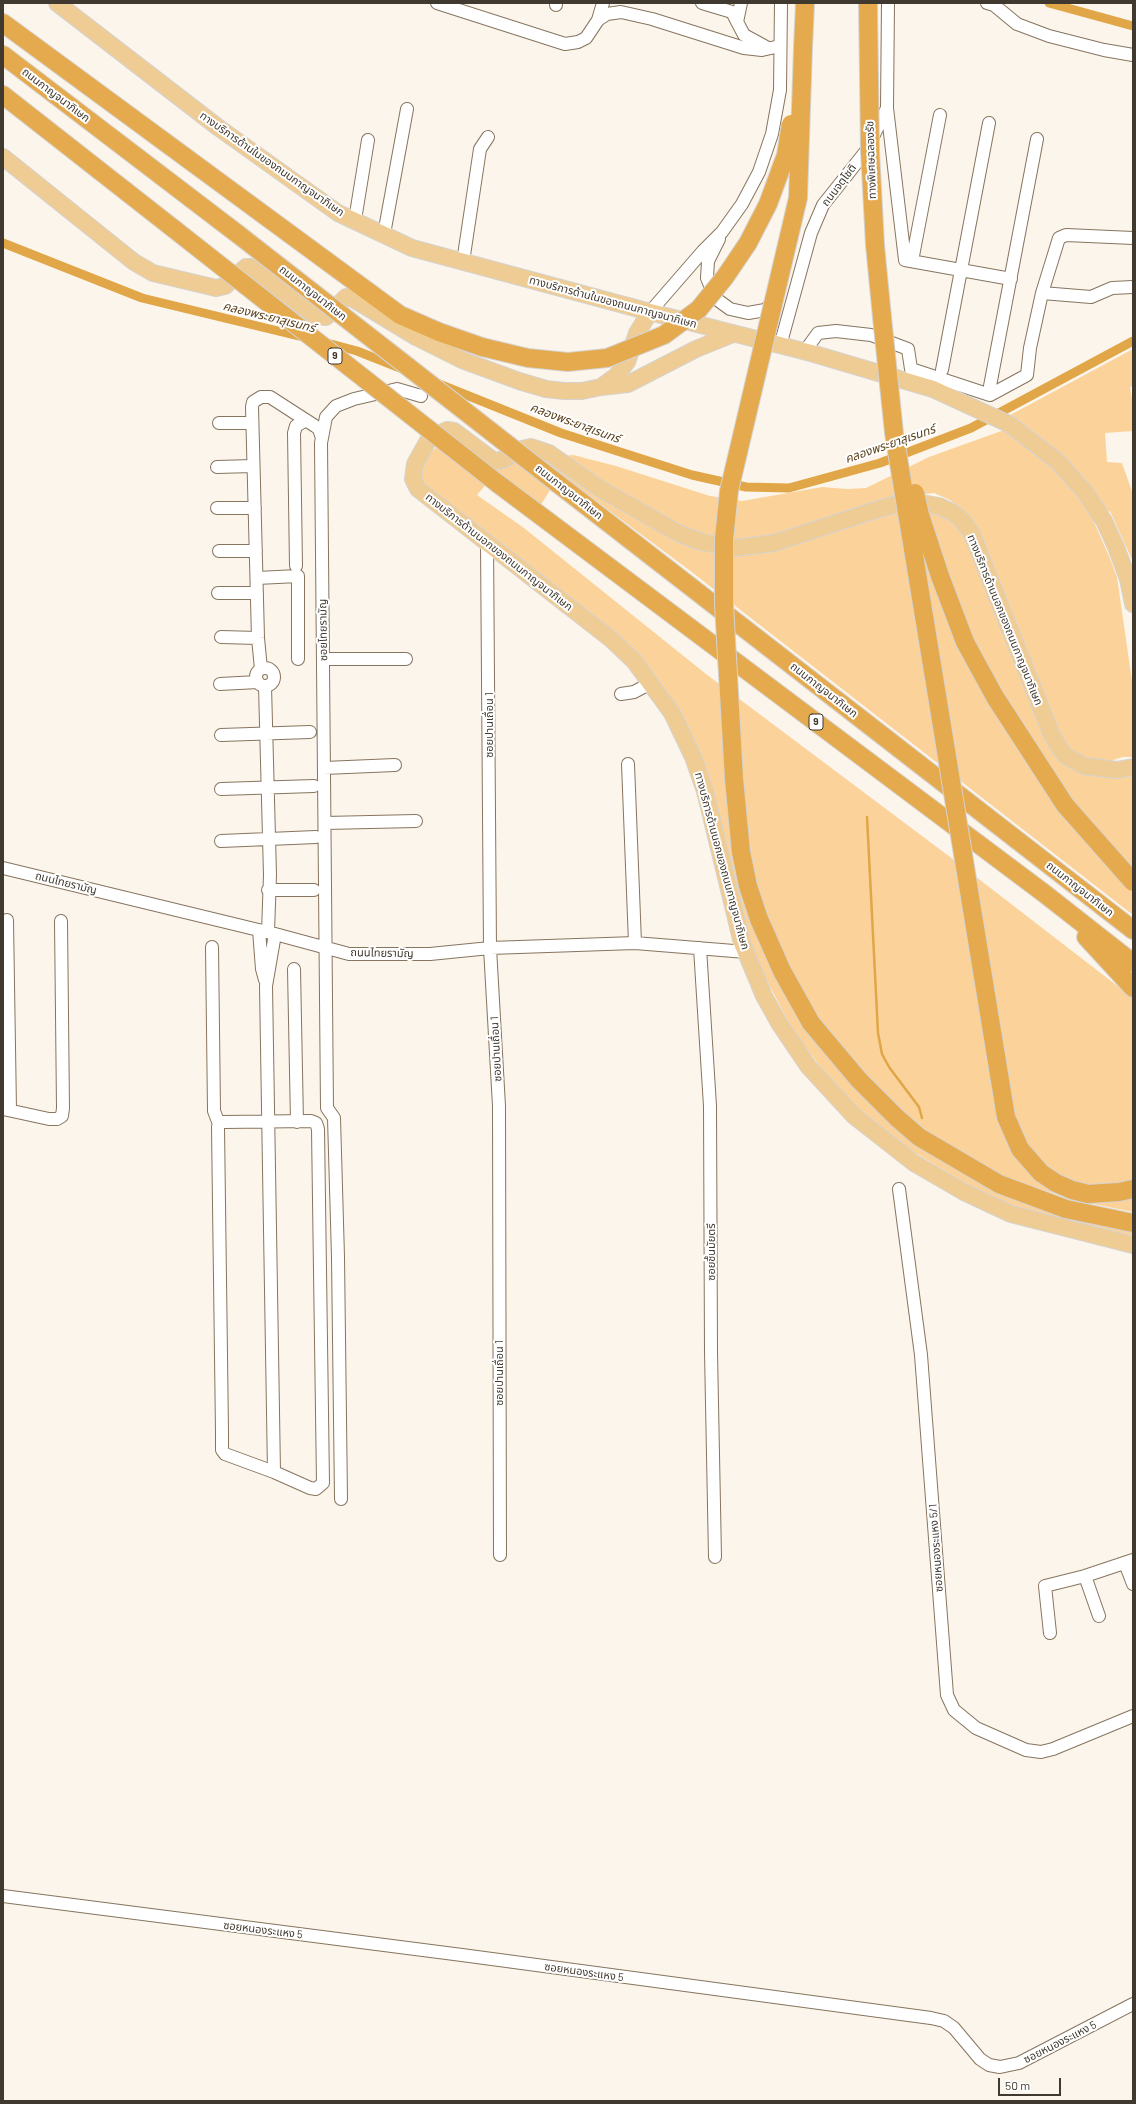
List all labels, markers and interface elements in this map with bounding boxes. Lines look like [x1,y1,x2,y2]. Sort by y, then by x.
street label: ถนนกาญจนาภิเษก [19,65,93,125]
street label: ทางบริการด้านในของถนนกาญจนาภิเษก [197,109,347,219]
street label: ทางพิเศษฉลองรัช [863,121,879,199]
street label: ถนนจตุโชติ [819,161,859,209]
street label: ถนนกาญจนาภิเษก [277,263,349,323]
street label: ทางบริการด้านในของถนนกาญจนาภิเษก [528,273,698,331]
water label: คลองพระยาสุเรนทร์ [221,299,317,335]
road number: 9 [328,348,342,364]
water label: คลองพระยาสุเรนทร์ [528,400,622,446]
water label: คลองพระยาสุเรนทร์ [843,422,937,466]
street label: ถนนกาญจนาภิเษก [533,462,605,522]
street label: ทางบริการด้านนอกของถนนกาญจนาภิเษก [423,490,575,614]
street label: ทางบริการด้านนอกของถนนกาญจนาภิเษก [965,533,1045,707]
street label: ซอยไทยรามัญ [316,599,330,661]
street label: ถนนกาญจนาภิเษก [788,660,860,720]
street label: ซอยปานเถื่อน 1 [482,692,496,758]
road number: 9 [809,714,823,730]
street label: ทางบริการด้านนอกของถนนกาญจนาภิเษก [692,771,752,951]
street label: ถนนกาญจนาภิเษก [1044,859,1116,919]
street label: ถนนไทยรามัญ [34,869,98,897]
street label: ถนนไทยรามัญ [350,946,414,960]
street label: ซอยปานเถื่อน 1 [488,1016,504,1082]
street label: ซอยชื้นมัยตรี [704,1223,718,1281]
street label: ซอยปานเถื่อน 1 [492,1340,506,1406]
street label: ซอยหนองระแหง 5/1 [926,1504,946,1592]
street label: ซอยหนองระแหง 5 [223,1919,303,1941]
street label: ซอยหนองระแหง 5 [544,1960,624,1984]
street label: ซอยหนองระแหง 5 [1021,2018,1099,2066]
scale bar [1000,2070,1063,2096]
text: 50 m [1005,2078,1030,2092]

